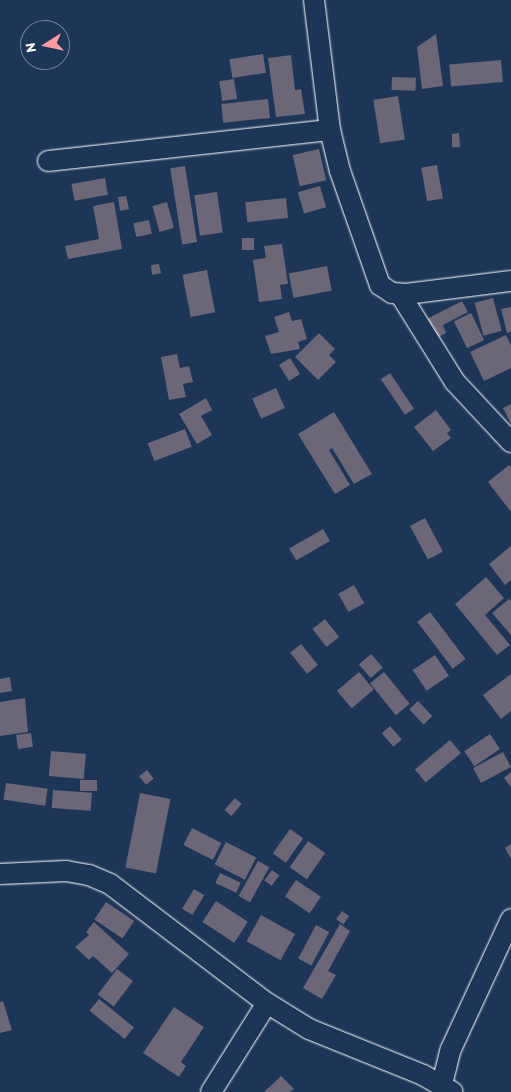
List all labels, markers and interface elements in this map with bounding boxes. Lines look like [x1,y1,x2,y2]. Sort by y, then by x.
north arrow [20,20,70,70]
text: N [22,41,40,54]

